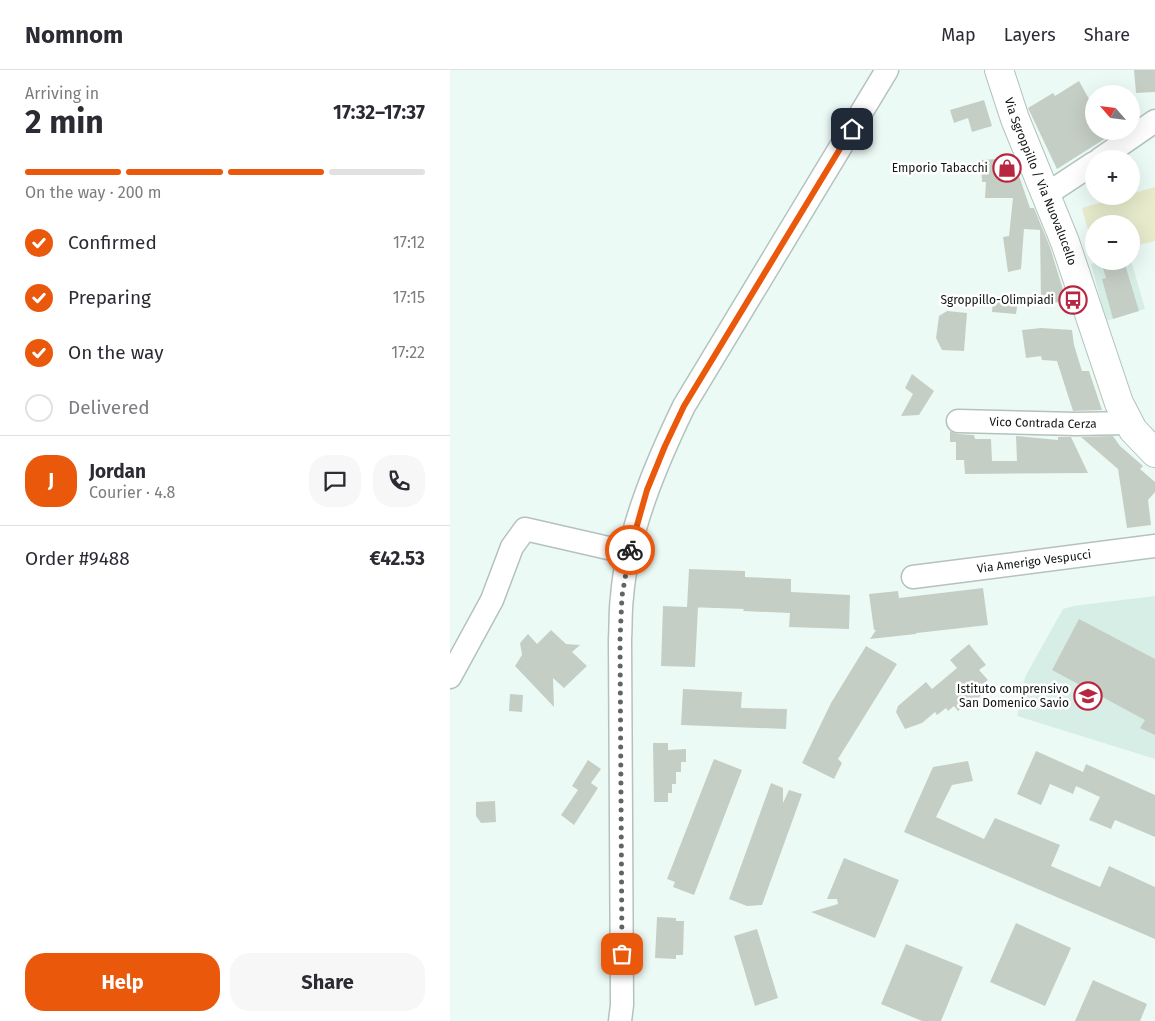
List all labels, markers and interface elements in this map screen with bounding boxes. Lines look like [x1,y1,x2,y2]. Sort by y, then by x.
text: Nomnom [25,21,123,49]
text: Map [941,24,976,46]
text: Layers [1004,24,1056,46]
text: Share [1084,24,1130,46]
text: Arriving in [25,84,99,103]
north arrow [1085,85,1140,140]
map controls [1085,85,1140,270]
street label: Via Sgroppillo / Via Nuovalucello [1002,96,1079,267]
text: 17:32–17:37 [333,101,425,124]
text: 2 min [25,103,104,141]
pin [831,108,873,150]
icon: home [838,115,866,143]
button: + [1085,150,1140,205]
shop icon: Emporio Tabacchi [992,153,1022,183]
place label: Emporio Tabacchi [892,161,988,175]
text: On the way · 200 m [25,183,161,202]
button: − [1085,215,1140,270]
icon: check [25,229,53,257]
text: Confirmed [68,231,157,254]
text: 17:12 [393,233,425,252]
icon: check [25,284,53,312]
bus stop icon: Sgroppillo-Olimpiadi [1058,285,1088,315]
text: Preparing [68,286,151,309]
text: 17:15 [393,288,425,307]
place label: Sgroppillo-Olimpiadi [940,293,1054,307]
icon: check [25,339,53,367]
text: On the way [68,341,164,364]
text: 17:22 [391,343,425,362]
text: Delivered [68,396,150,419]
street label: Vico Contrada Cerza [989,415,1097,431]
button: chat [309,455,361,507]
button: phone [373,455,425,507]
text: Jordan [89,460,146,483]
text: J [48,469,54,492]
text: Courier · 4.8 [89,483,175,502]
courier [605,525,655,575]
icon: bike [616,536,644,564]
text: Order #9488 [25,547,130,570]
text: €42.53 [370,547,425,570]
street label: Via Amerigo Vespucci [976,547,1092,576]
school or university icon: Istituto comprensivo San Domenico Savio [1073,681,1103,711]
place label: Istituto comprensivo San Domenico Savio [957,682,1069,710]
pin [601,933,643,975]
icon: bag [608,940,636,968]
button: Help [25,953,220,1011]
button: Share [230,953,425,1011]

